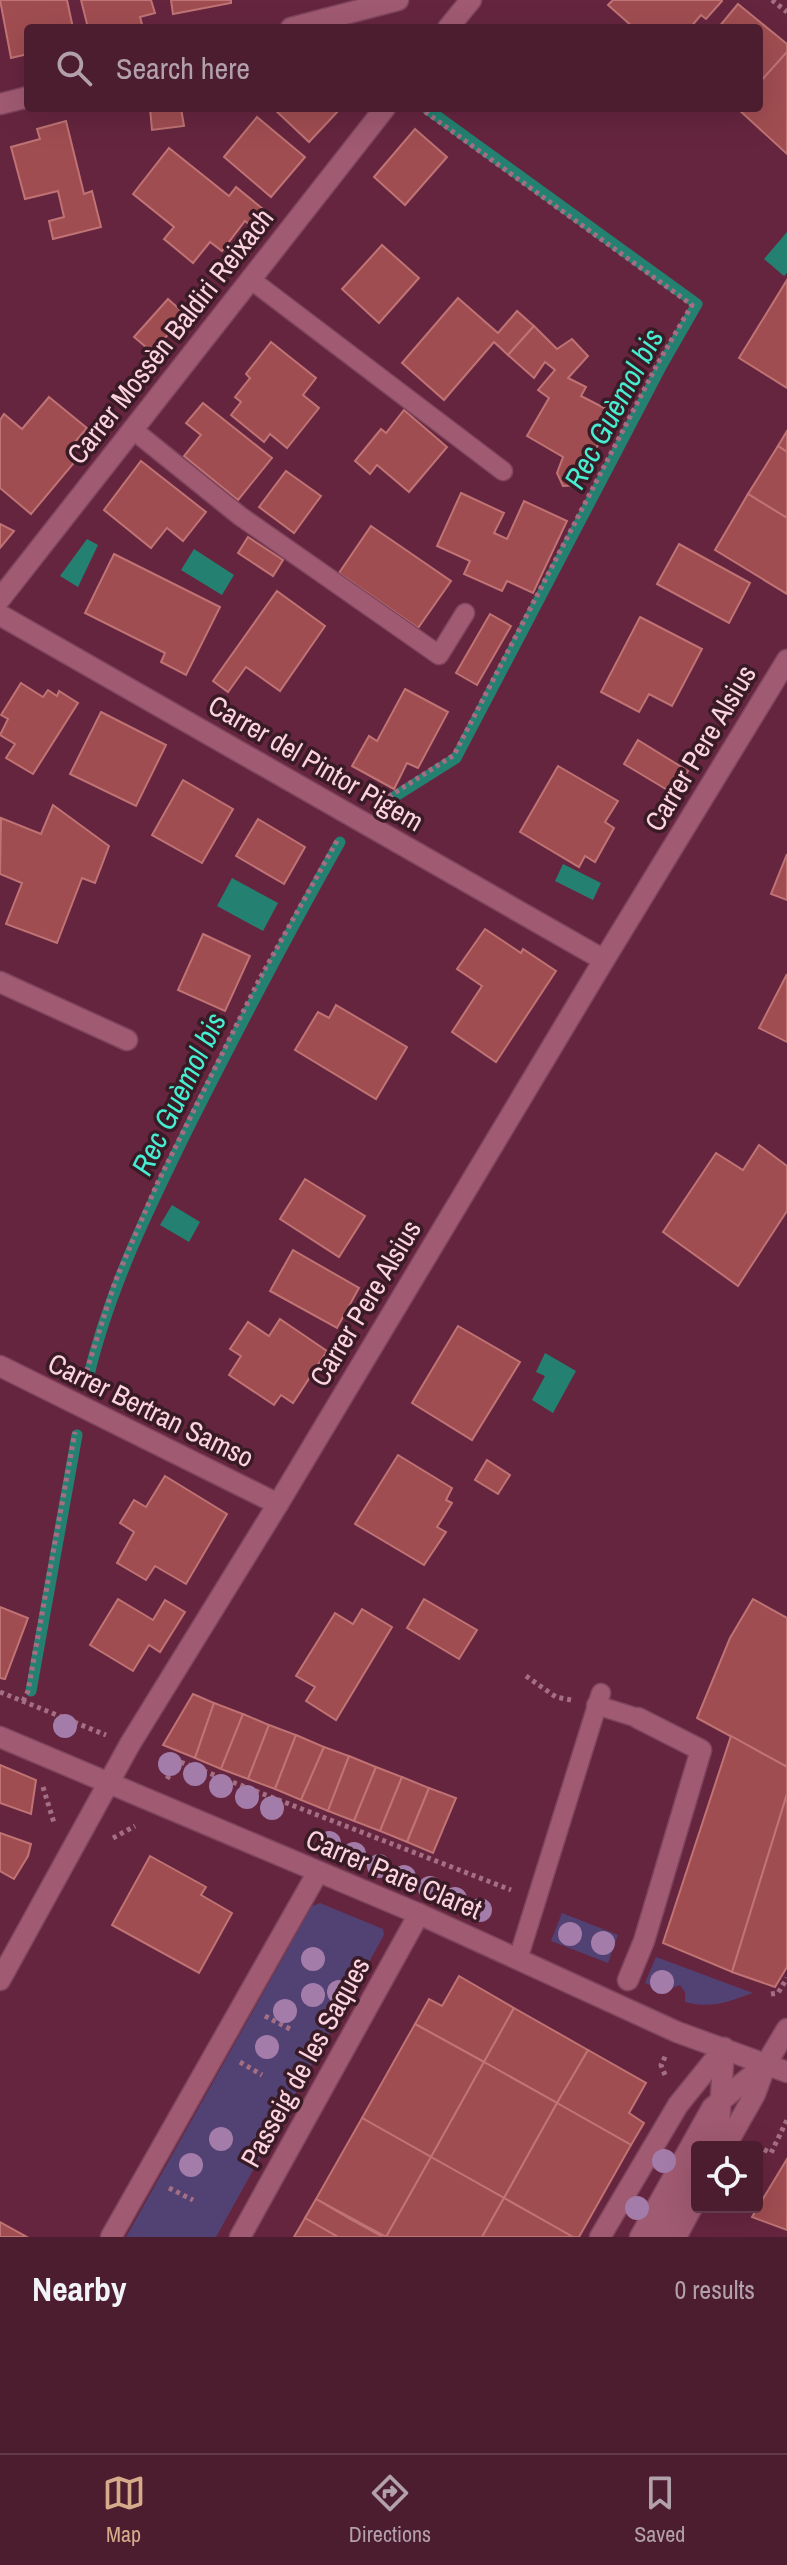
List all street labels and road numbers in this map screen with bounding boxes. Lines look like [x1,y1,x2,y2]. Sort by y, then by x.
street label: Carrer Mossèn Baldiri Reixach [58,200,282,472]
street label: Carrer Pere Alsius [635,658,765,838]
street label: Carrer del Pintor Pigem [202,686,430,840]
street label: Carrer Pere Alsius [300,1213,430,1393]
street label: Carrer Bertran Samso [42,1344,260,1476]
street label: Carrer Pare Claret [300,1820,488,1928]
street label: Passeig de les Saques [231,1950,379,2174]

